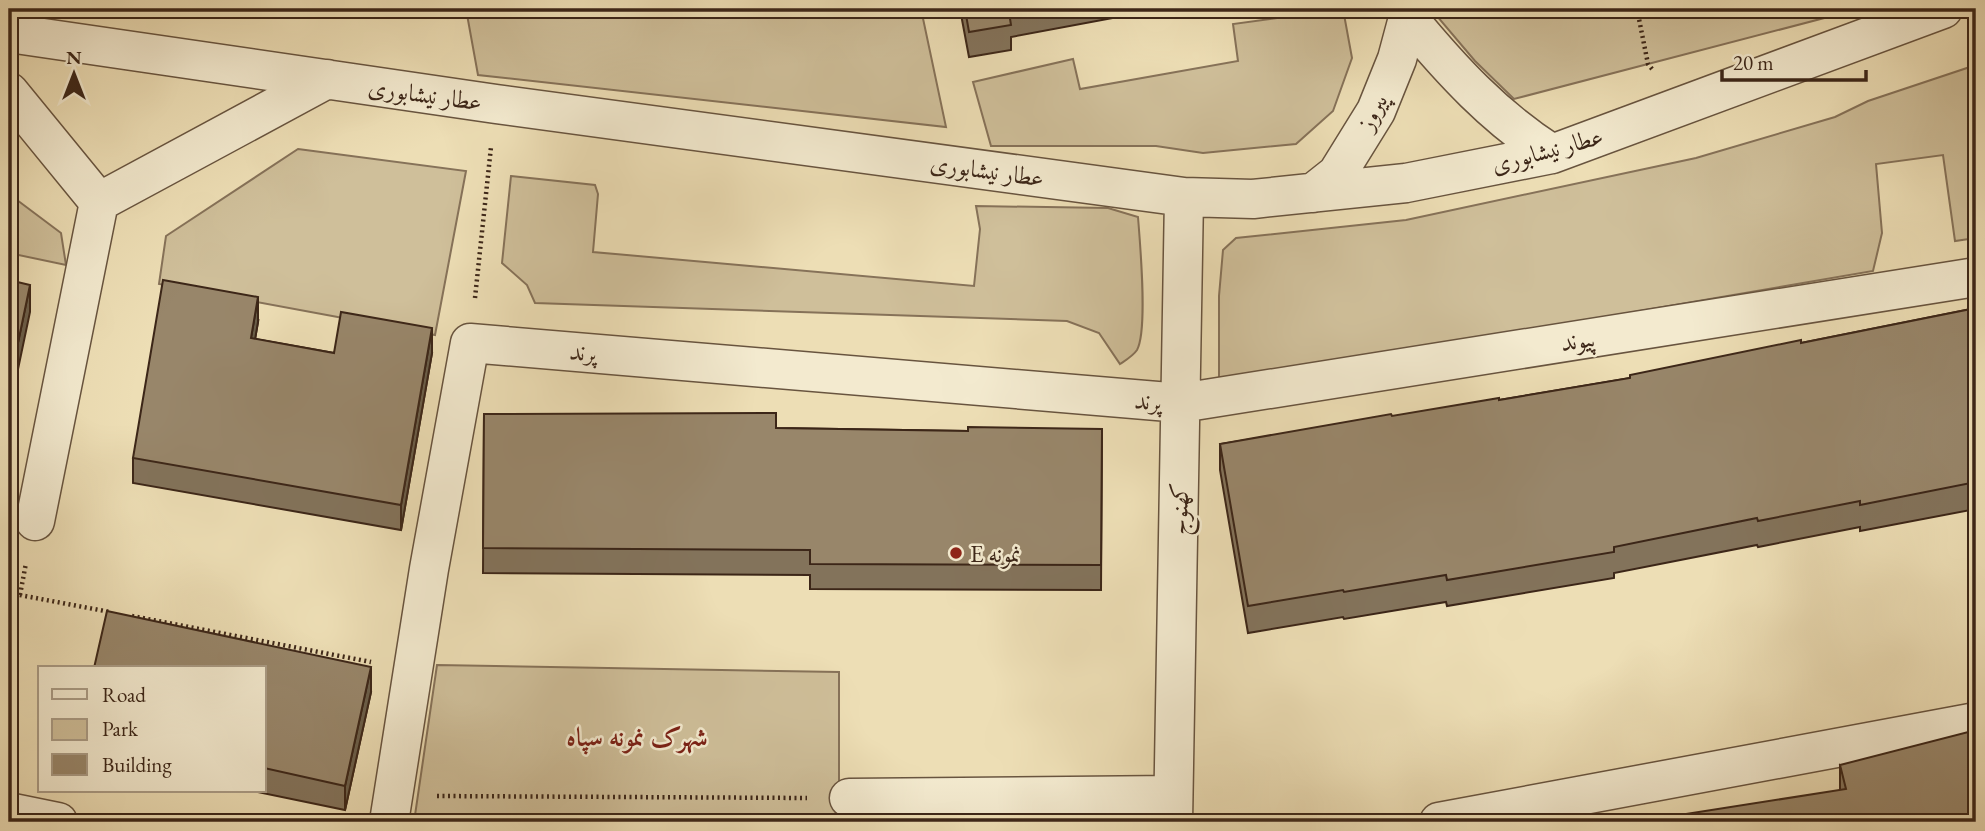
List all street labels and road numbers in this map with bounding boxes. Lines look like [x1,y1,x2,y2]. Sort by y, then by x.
street label: عطار نیشابوری [366,71,484,117]
street label: پیروز [1349,87,1397,138]
street label: عطار نیشابوری [1488,120,1606,180]
street label: عطار نیشابوری [928,147,1046,193]
street label: پیوند [1558,322,1598,360]
street label: پرند [568,335,601,370]
street label: پرند [1133,384,1166,419]
street label: كهنوج [1163,482,1201,536]

